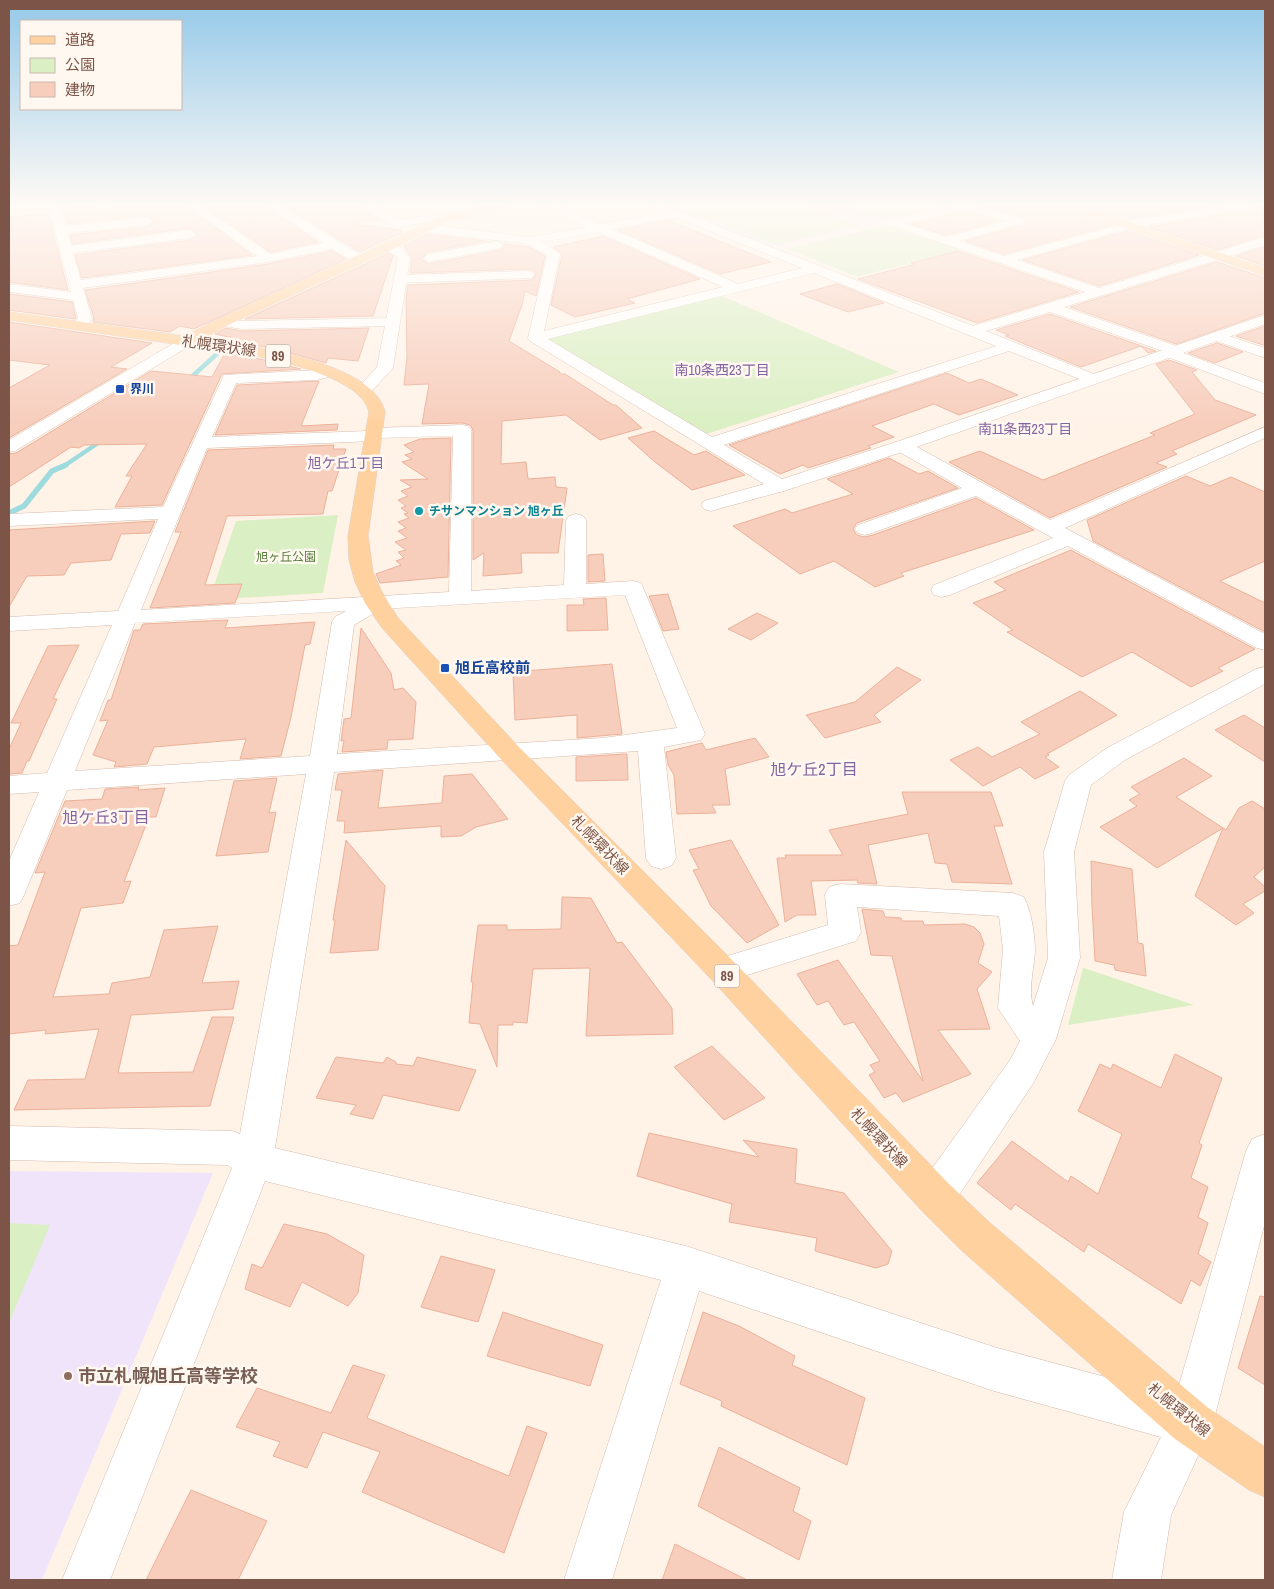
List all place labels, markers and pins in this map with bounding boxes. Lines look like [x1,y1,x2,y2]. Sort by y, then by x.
place label: 界川 [130,381,154,397]
marker: 界川 [114,383,126,395]
place label: チサンマンション 旭ヶ丘 [429,503,564,519]
marker: チサンマンション 旭ヶ丘 [413,505,425,517]
place label: 旭丘高校前 [455,657,530,678]
marker: 旭丘高校前 [439,662,451,674]
place label: 市立札幌旭丘高等学校 [78,1363,258,1388]
marker: 市立札幌旭丘高等学校 [62,1370,74,1382]

